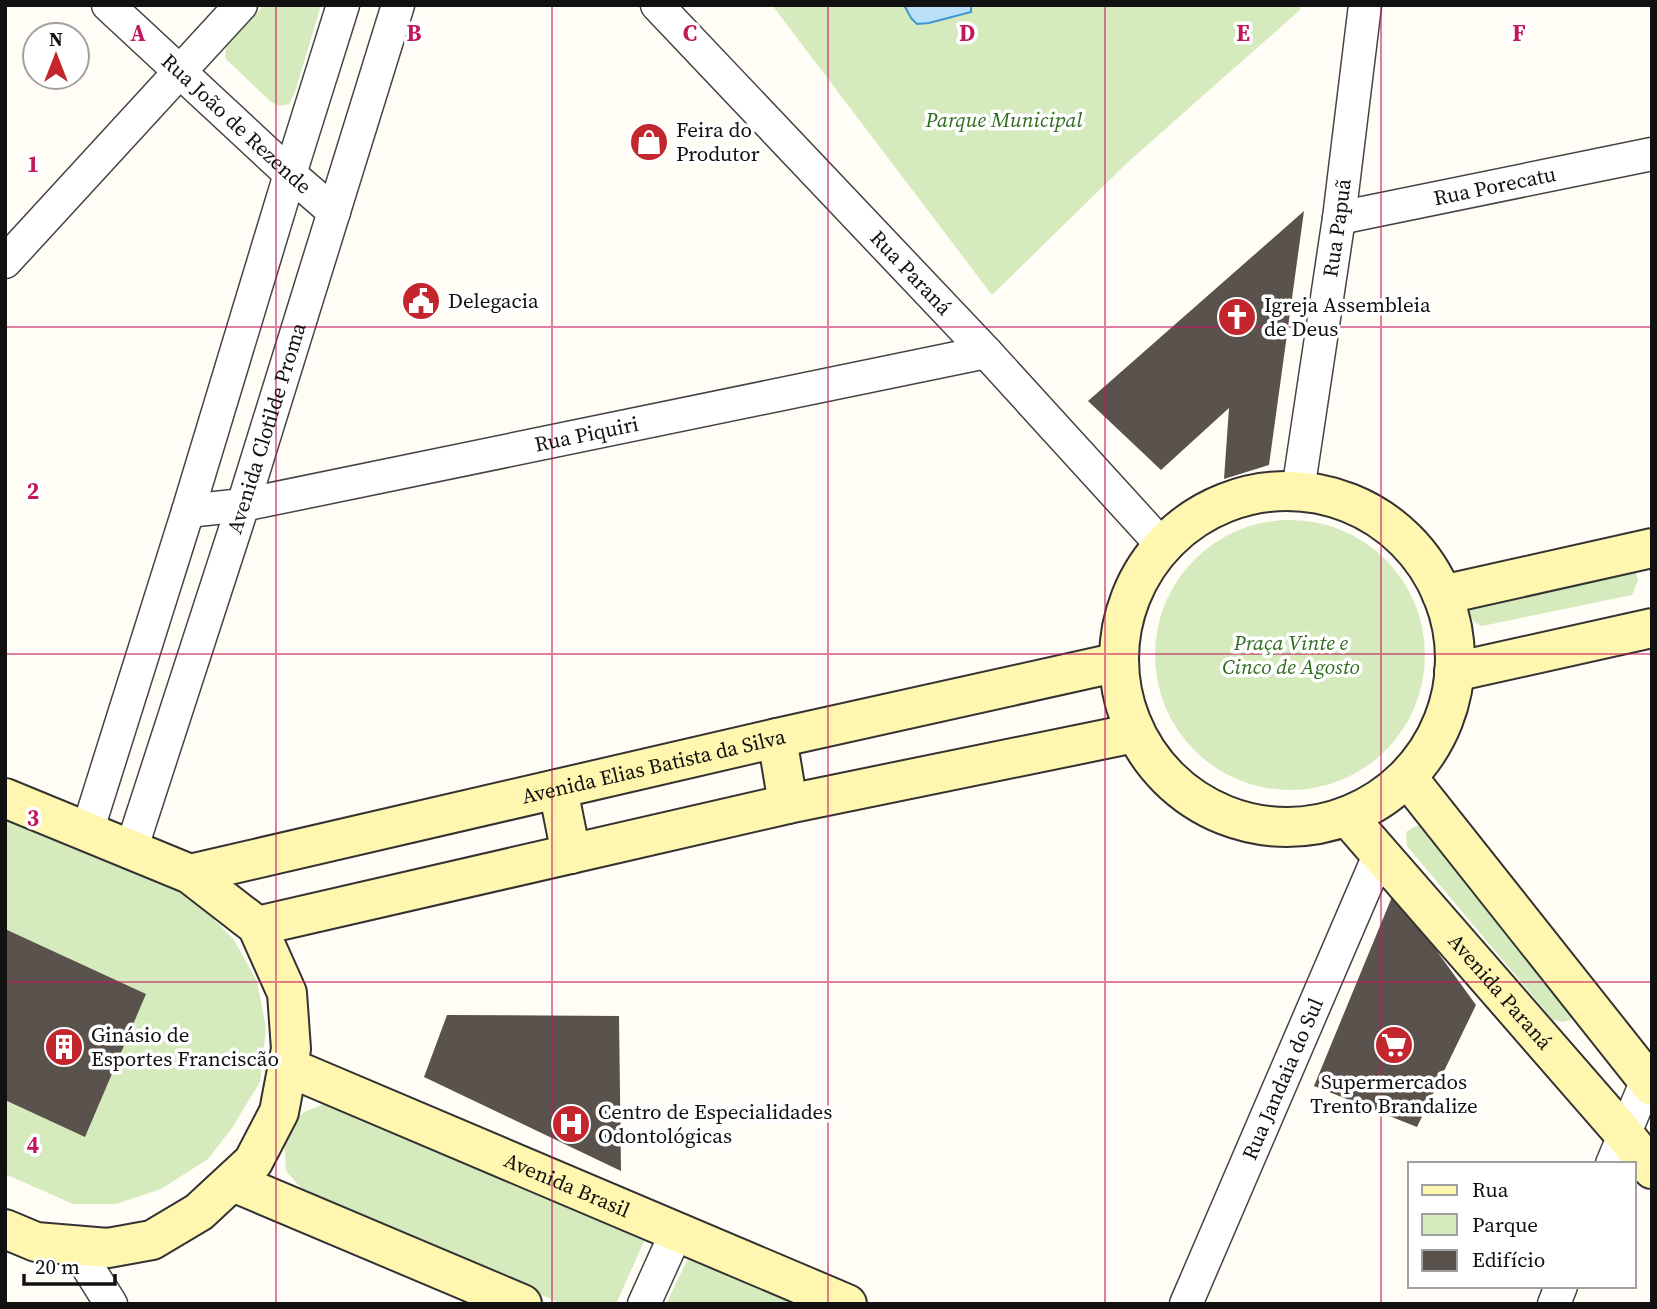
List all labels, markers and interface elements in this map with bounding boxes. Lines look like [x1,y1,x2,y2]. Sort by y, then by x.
text: A [130,17,146,49]
text: B [407,17,422,49]
text: C [683,17,697,49]
text: D [959,17,975,49]
text: E [1236,17,1250,49]
text: F [1512,17,1526,49]
north arrow [21,21,91,91]
text: N [49,26,63,52]
street label: Rua João de Rezende [155,47,318,200]
park label: Parque Municipal [925,105,1083,134]
place label: Feira do Produtor [676,115,760,168]
shop icon: Feira do Produtor [628,121,670,163]
text: 1 [27,148,39,180]
street label: Rua Porecatu [1431,159,1558,212]
street label: Rua Papuã [1315,177,1358,279]
street label: Rua Paraná [864,224,959,321]
public building icon: Delegacia [400,280,442,322]
place label: Delegacia [448,286,539,315]
place label: Igreja Assembleia de Deus [1264,290,1431,343]
church icon: Igreja Assembleia de Deus [1216,296,1258,338]
street label: Avenida Clotilde Proma [220,319,313,537]
street label: Rua Piquiri [532,409,641,459]
text: 2 [27,475,39,507]
park label: Praça Vinte e Cinco de Agosto [1222,628,1360,681]
street label: Avenida Elias Batista da Silva [519,721,788,811]
text: 3 [27,802,39,834]
street label: Avenida Paraná [1442,927,1559,1056]
street label: Rua Jandaia do Sul [1235,993,1330,1164]
place label: Ginásio de Esportes Franciscão [91,1020,279,1073]
supermarket icon: Supermercados Trento Brandalize [1373,1024,1415,1066]
building icon: Ginásio de Esportes Franciscão [43,1026,85,1068]
place label: Supermercados Trento Brandalize [1310,1067,1478,1120]
place label: Centro de Especialidades Odontológicas [598,1097,832,1150]
hospital icon: Centro de Especialidades Odontológicas [550,1103,592,1145]
text: 4 [27,1129,39,1161]
street label: Avenida Brasil [500,1145,635,1224]
legend [1408,1162,1636,1288]
text: Rua [1472,1175,1509,1204]
text: Parque [1472,1210,1538,1239]
scale bar [24,1242,116,1286]
text: Edifício [1472,1245,1545,1274]
text: 20 m [35,1252,80,1281]

